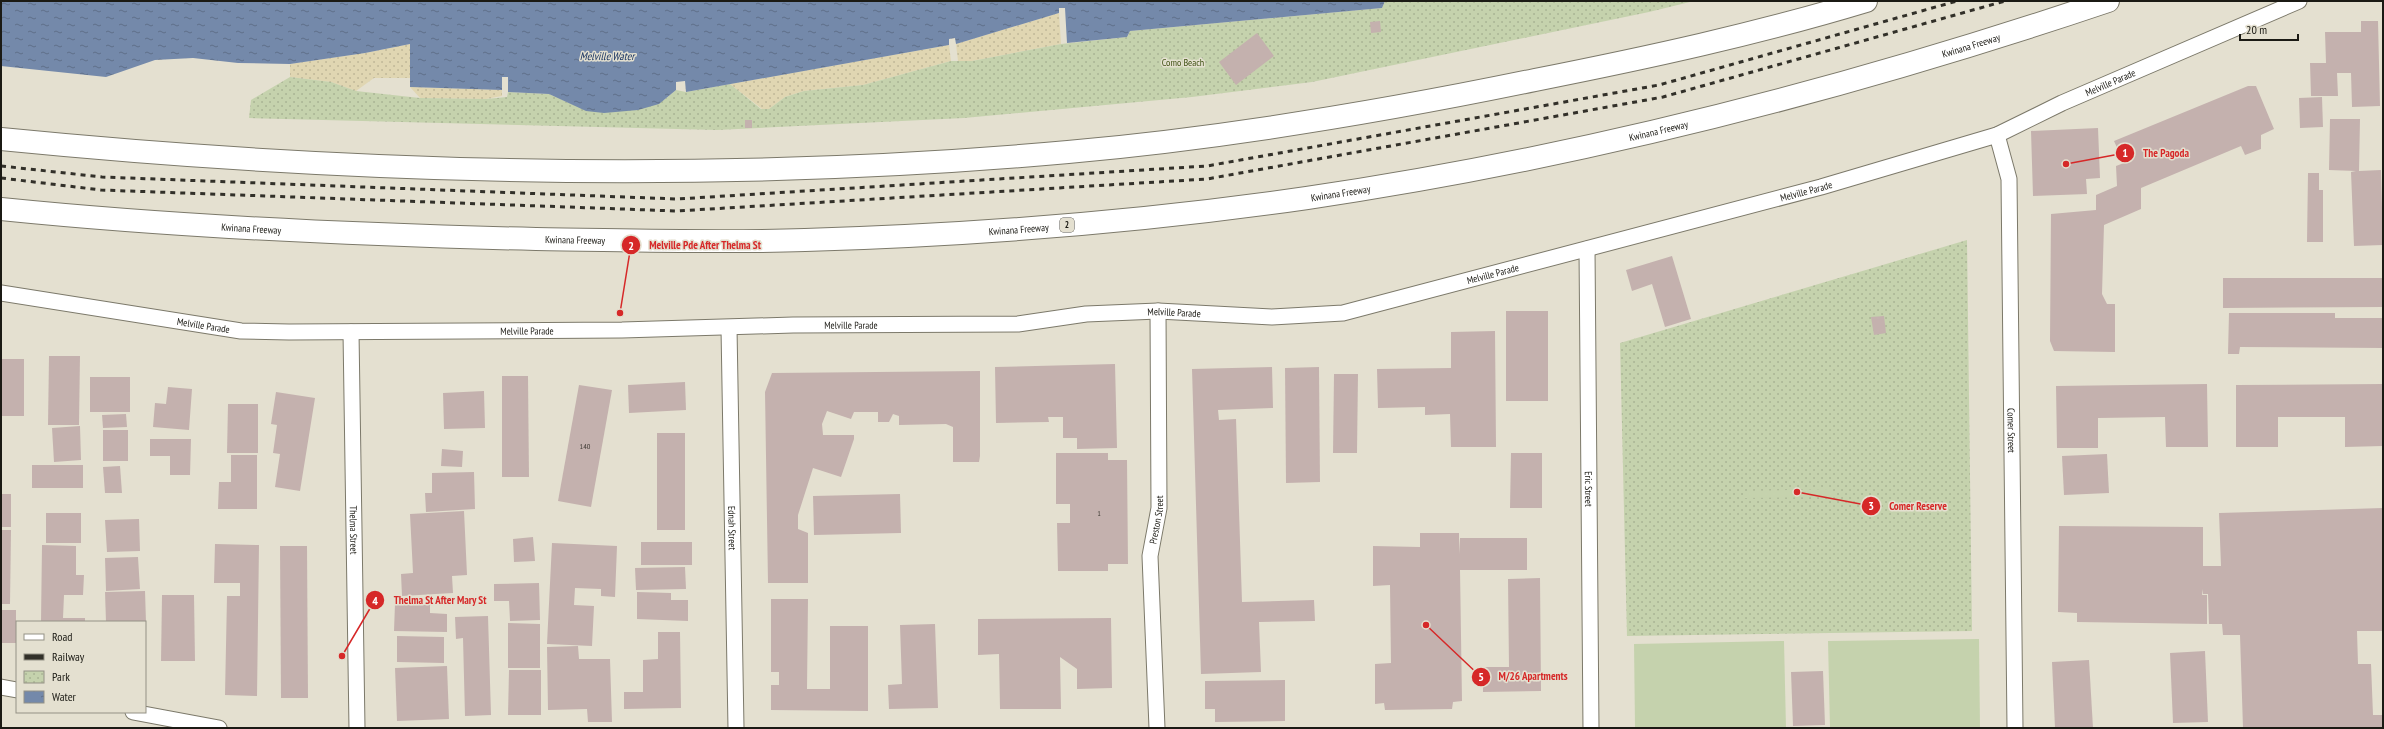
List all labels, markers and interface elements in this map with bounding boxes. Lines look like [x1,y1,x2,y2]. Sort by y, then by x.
scale bar [2240,16,2298,42]
text: 20 m [2246,22,2267,37]
street label: Kwinana Freeway [1940,30,2002,61]
water label: Melville Water [580,49,636,63]
park label: Como Beach [1162,56,1204,69]
street label: Melville Parade [2083,66,2138,99]
street label: Kwinana Freeway [1628,118,1690,144]
callout: The Pagoda [2115,141,2197,164]
text: 1 [2122,145,2128,160]
text: The Pagoda [2143,146,2189,160]
street label: Melville Parade [1779,178,1834,205]
street label: Kwinana Freeway [1310,182,1372,204]
road number: 2 [1060,218,1074,232]
street label: Kwinana Freeway [221,221,282,237]
street label: Kwinana Freeway [988,221,1049,238]
street label: Kwinana Freeway [545,233,606,247]
callout: Melville Pde After Thelma St [621,234,769,257]
text: 2 [628,238,634,253]
text: Melville Pde After Thelma St [649,238,762,252]
street label: Melville Parade [1465,261,1520,287]
street label: Melville Parade [1147,305,1201,320]
street label: Melville Parade [176,315,231,336]
street label: Melville Parade [824,319,878,332]
street label: Melville Parade [500,324,554,338]
street label: Comer Street [2005,408,2018,453]
house number: 140 [580,441,591,451]
street label: Eric Street [1582,471,1595,507]
callout: Comer Reserve [1861,494,1955,517]
street label: Preston Street [1146,495,1166,545]
text: 3 [1868,498,1874,513]
text: Comer Reserve [1889,499,1947,513]
street label: Thelma Street [347,506,360,555]
street label: Ednah Street [725,506,739,550]
house number: 1 [1097,508,1101,518]
callout: Thelma St After Mary St [365,589,495,612]
text: 4 [372,593,378,608]
text: Thelma St After Mary St [394,593,487,607]
legend [16,621,146,713]
text: Road [52,629,72,644]
text: Railway [52,649,85,664]
callout: M/26 Apartments [1471,665,1576,688]
text: Park [52,669,70,684]
text: 5 [1478,669,1484,684]
text: M/26 Apartments [1498,669,1568,683]
text: Water [52,689,77,704]

